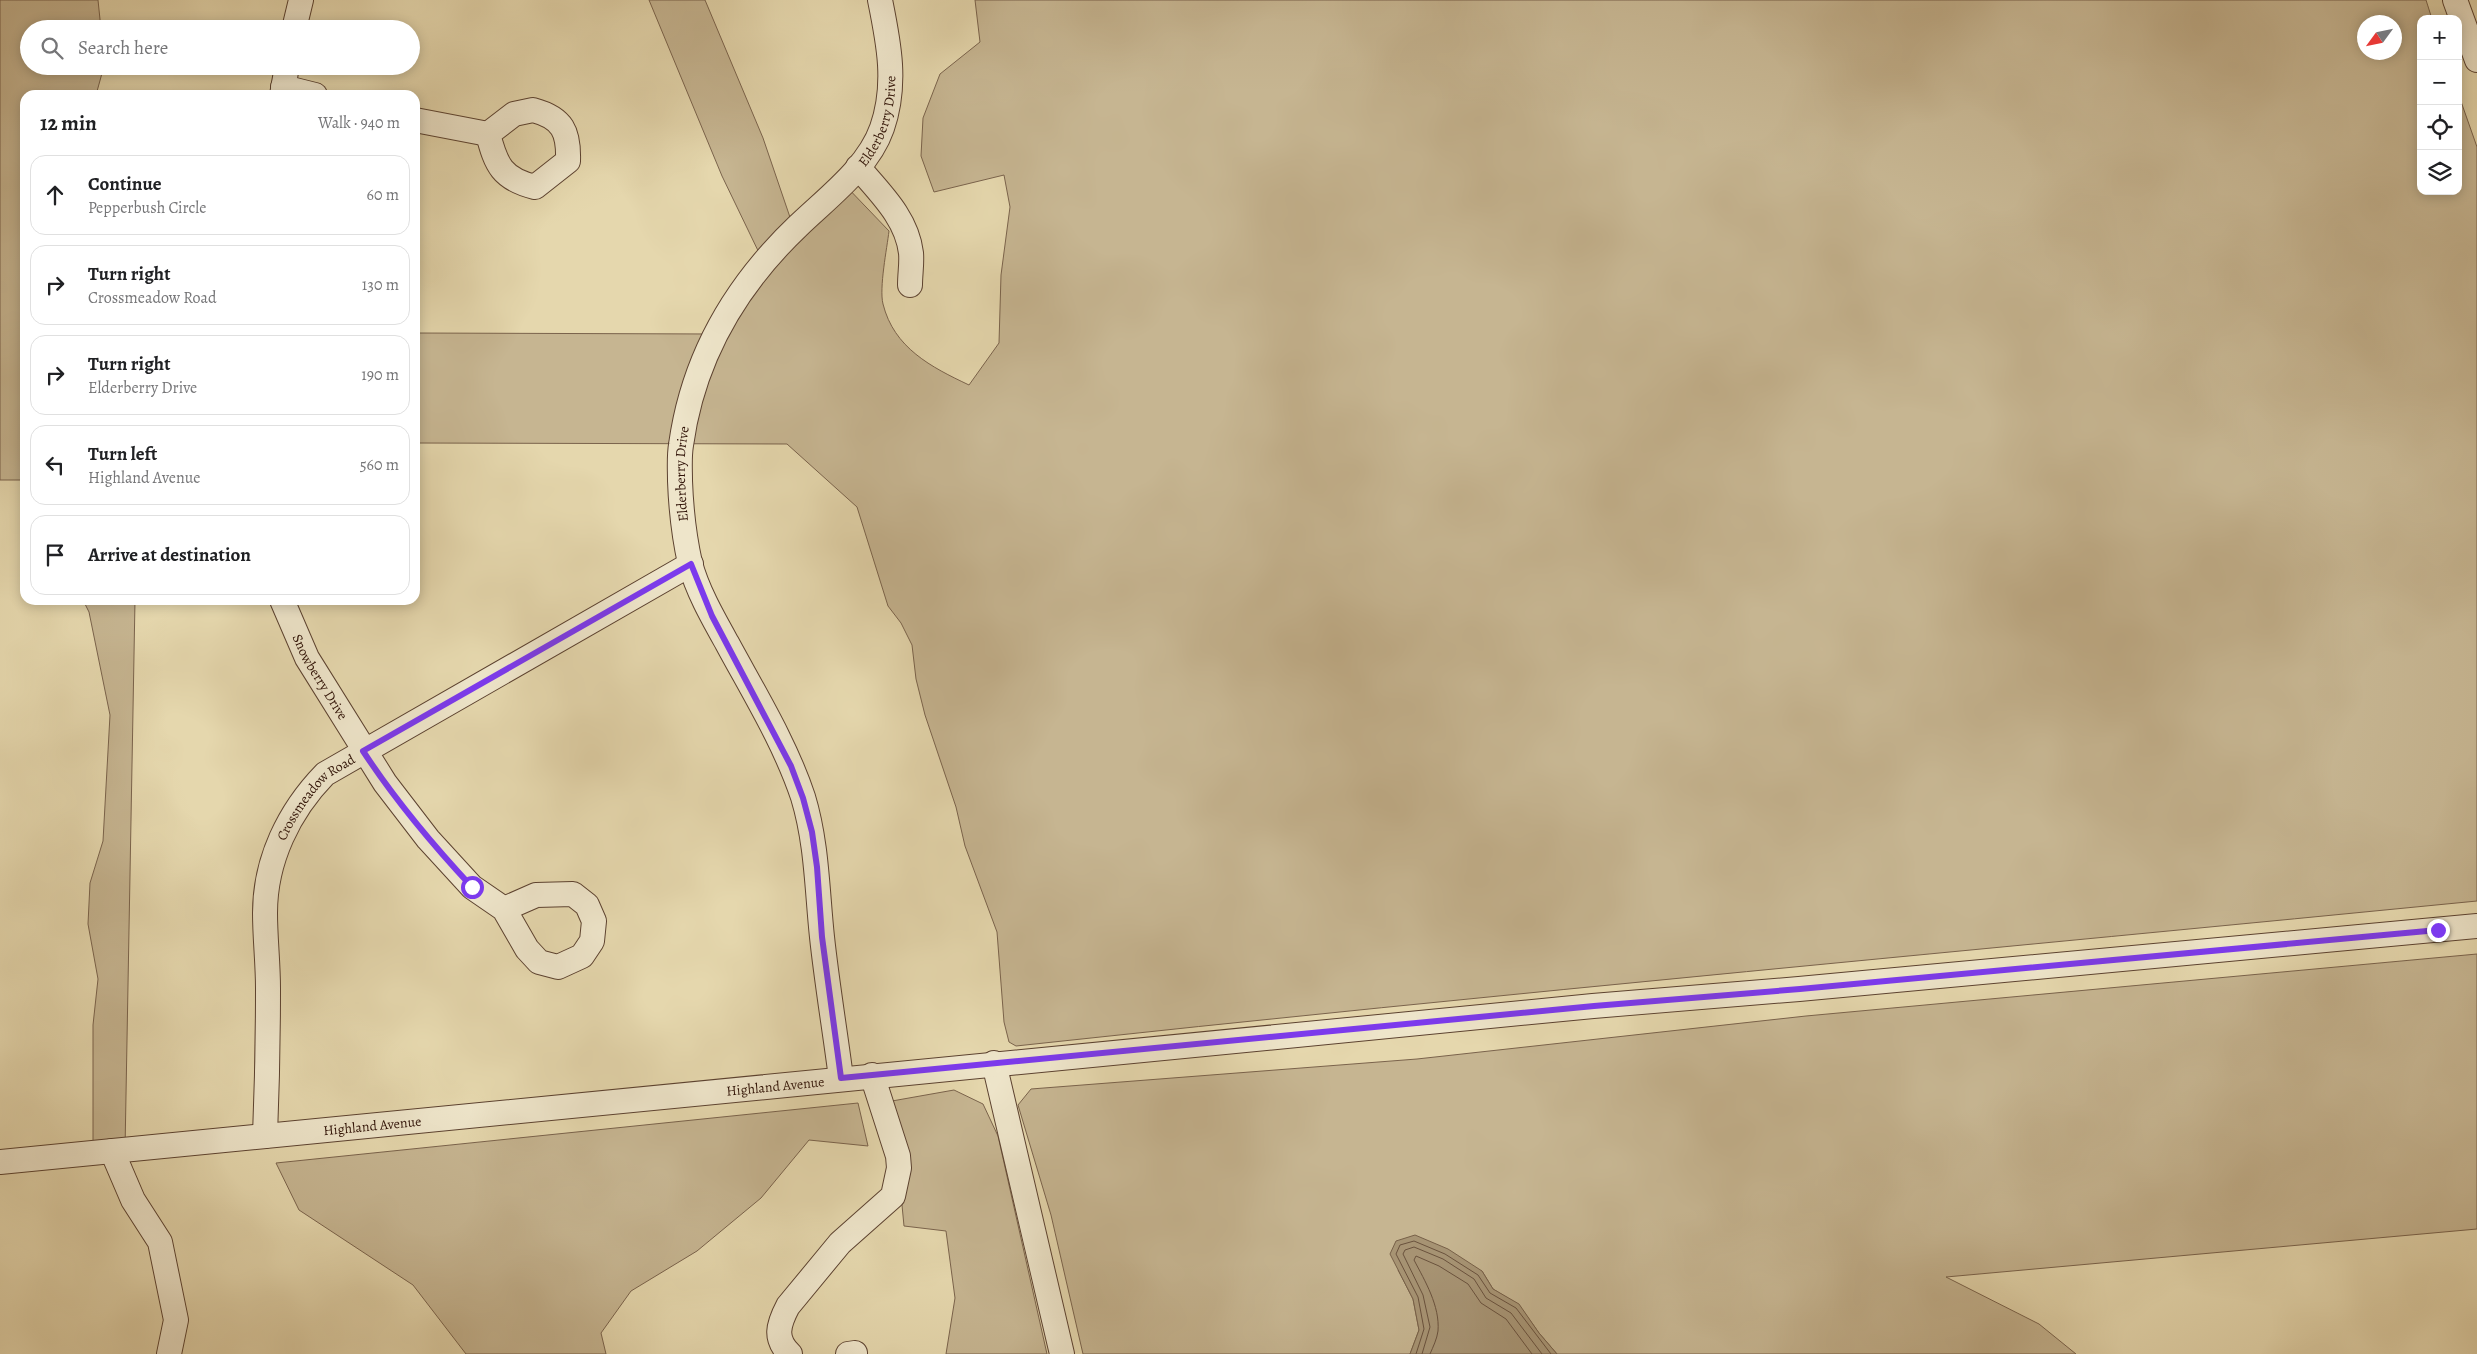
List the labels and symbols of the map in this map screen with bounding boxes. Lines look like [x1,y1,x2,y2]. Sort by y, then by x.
north arrow [2357,15,2402,60]
street label: Elderberry Drive [853,75,900,170]
street label: Elderberry Drive [670,425,693,523]
street label: Snowberry Drive [288,631,353,723]
street label: Crossmeadow Road [272,749,359,843]
route start [461,876,484,899]
route end [2427,919,2450,942]
street label: Highland Avenue [725,1072,825,1100]
street label: Highland Avenue [322,1111,422,1140]

